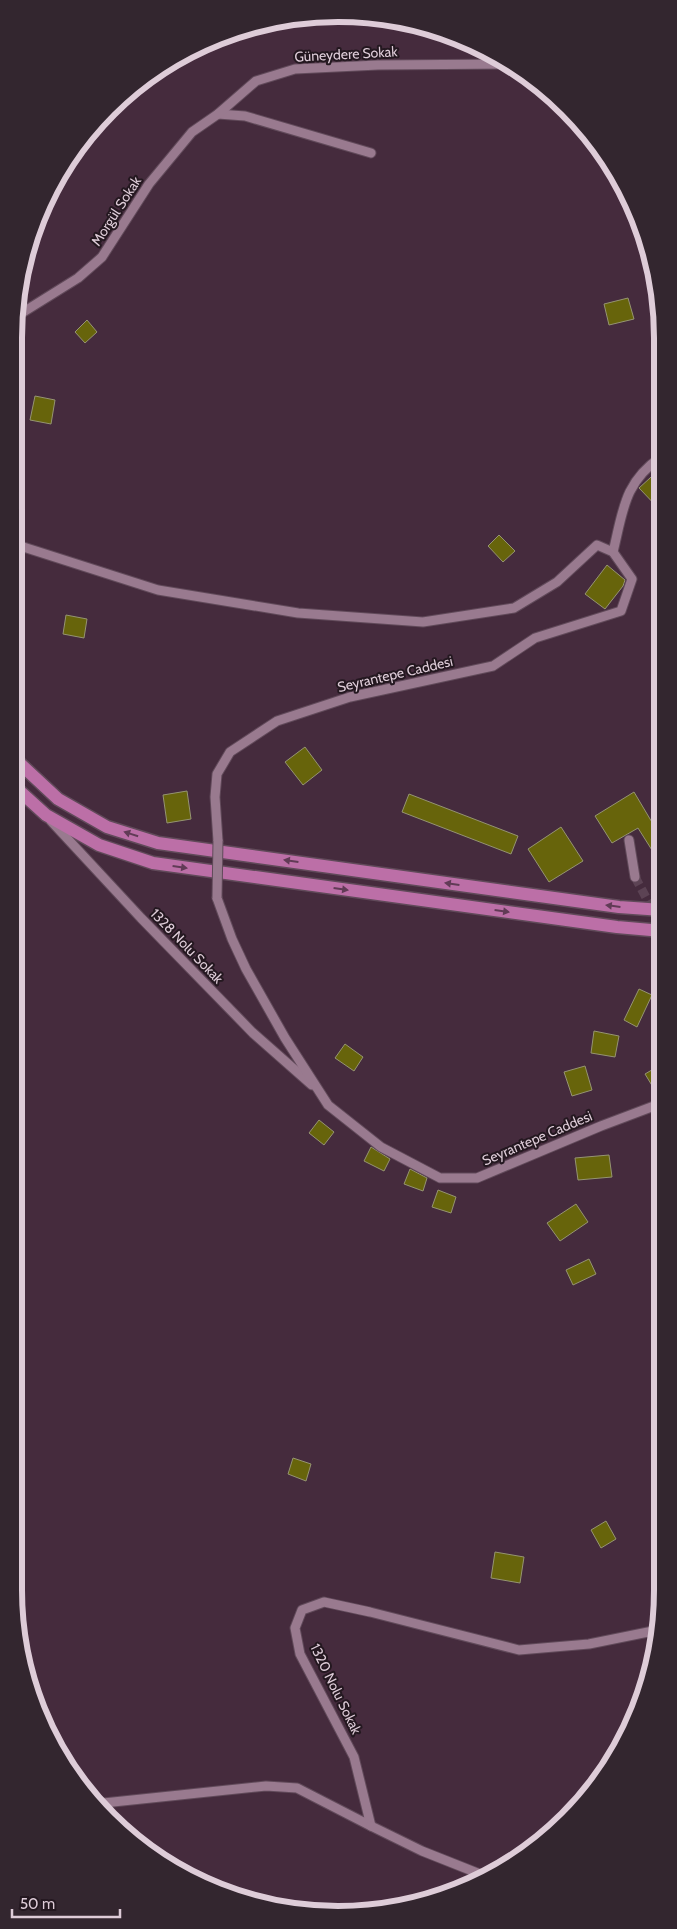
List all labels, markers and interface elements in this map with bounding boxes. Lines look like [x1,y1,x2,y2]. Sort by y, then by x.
street label: Güneydere Sokak [294,42,399,66]
street label: Morgül Sokak [87,172,145,249]
street label: Seyrantepe Caddesi [336,652,454,696]
one-way arrow [124,830,139,838]
one-way arrow [283,857,299,865]
one-way arrow [172,863,188,871]
one-way arrow [444,880,460,888]
one-way arrow [333,885,349,893]
one-way arrow [605,902,621,910]
street label: 1328 Nolu Sokak [147,905,228,988]
one-way arrow [494,908,510,916]
street label: Seyrantepe Caddesi [479,1107,595,1169]
street label: 1320 Nolu Sokak [306,1641,366,1738]
scale bar [12,1886,120,1918]
text: 50 m [20,1895,55,1913]

